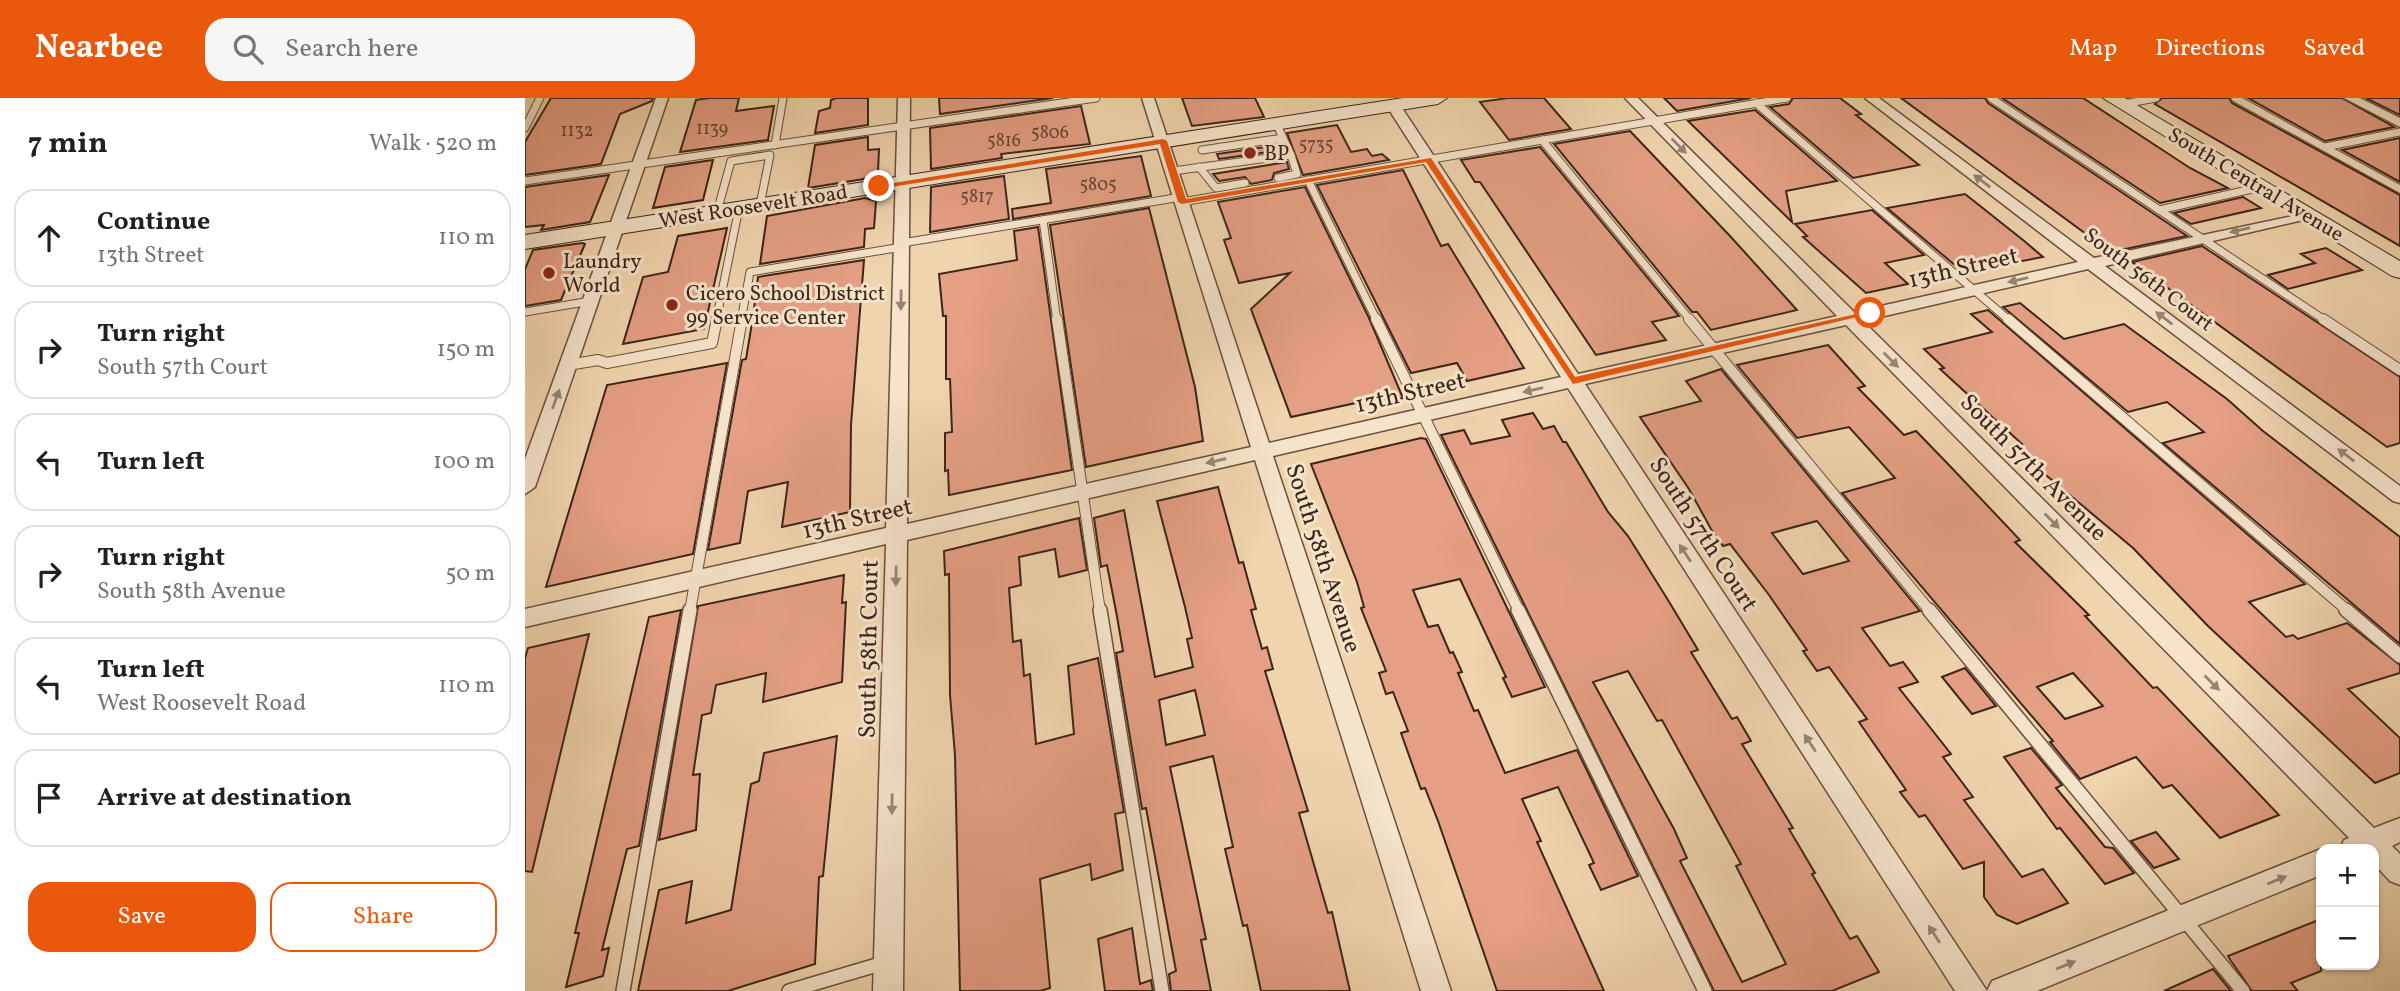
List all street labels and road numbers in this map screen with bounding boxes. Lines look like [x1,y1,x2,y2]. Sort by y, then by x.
street label: South Central Avenue [2162,121,2349,249]
street label: West Roosevelt Road [657,178,850,237]
street label: South 56th Court [2077,222,2219,339]
street label: 13th Street [1905,240,2022,298]
street label: 13th Street [1352,365,1469,423]
street label: South 57th Avenue [1951,387,2114,550]
street label: South 57th Court [1640,451,1765,619]
street label: South 58th Avenue [1276,460,1369,657]
street label: 13th Street [799,491,916,549]
street label: South 58th Court [851,559,889,739]

